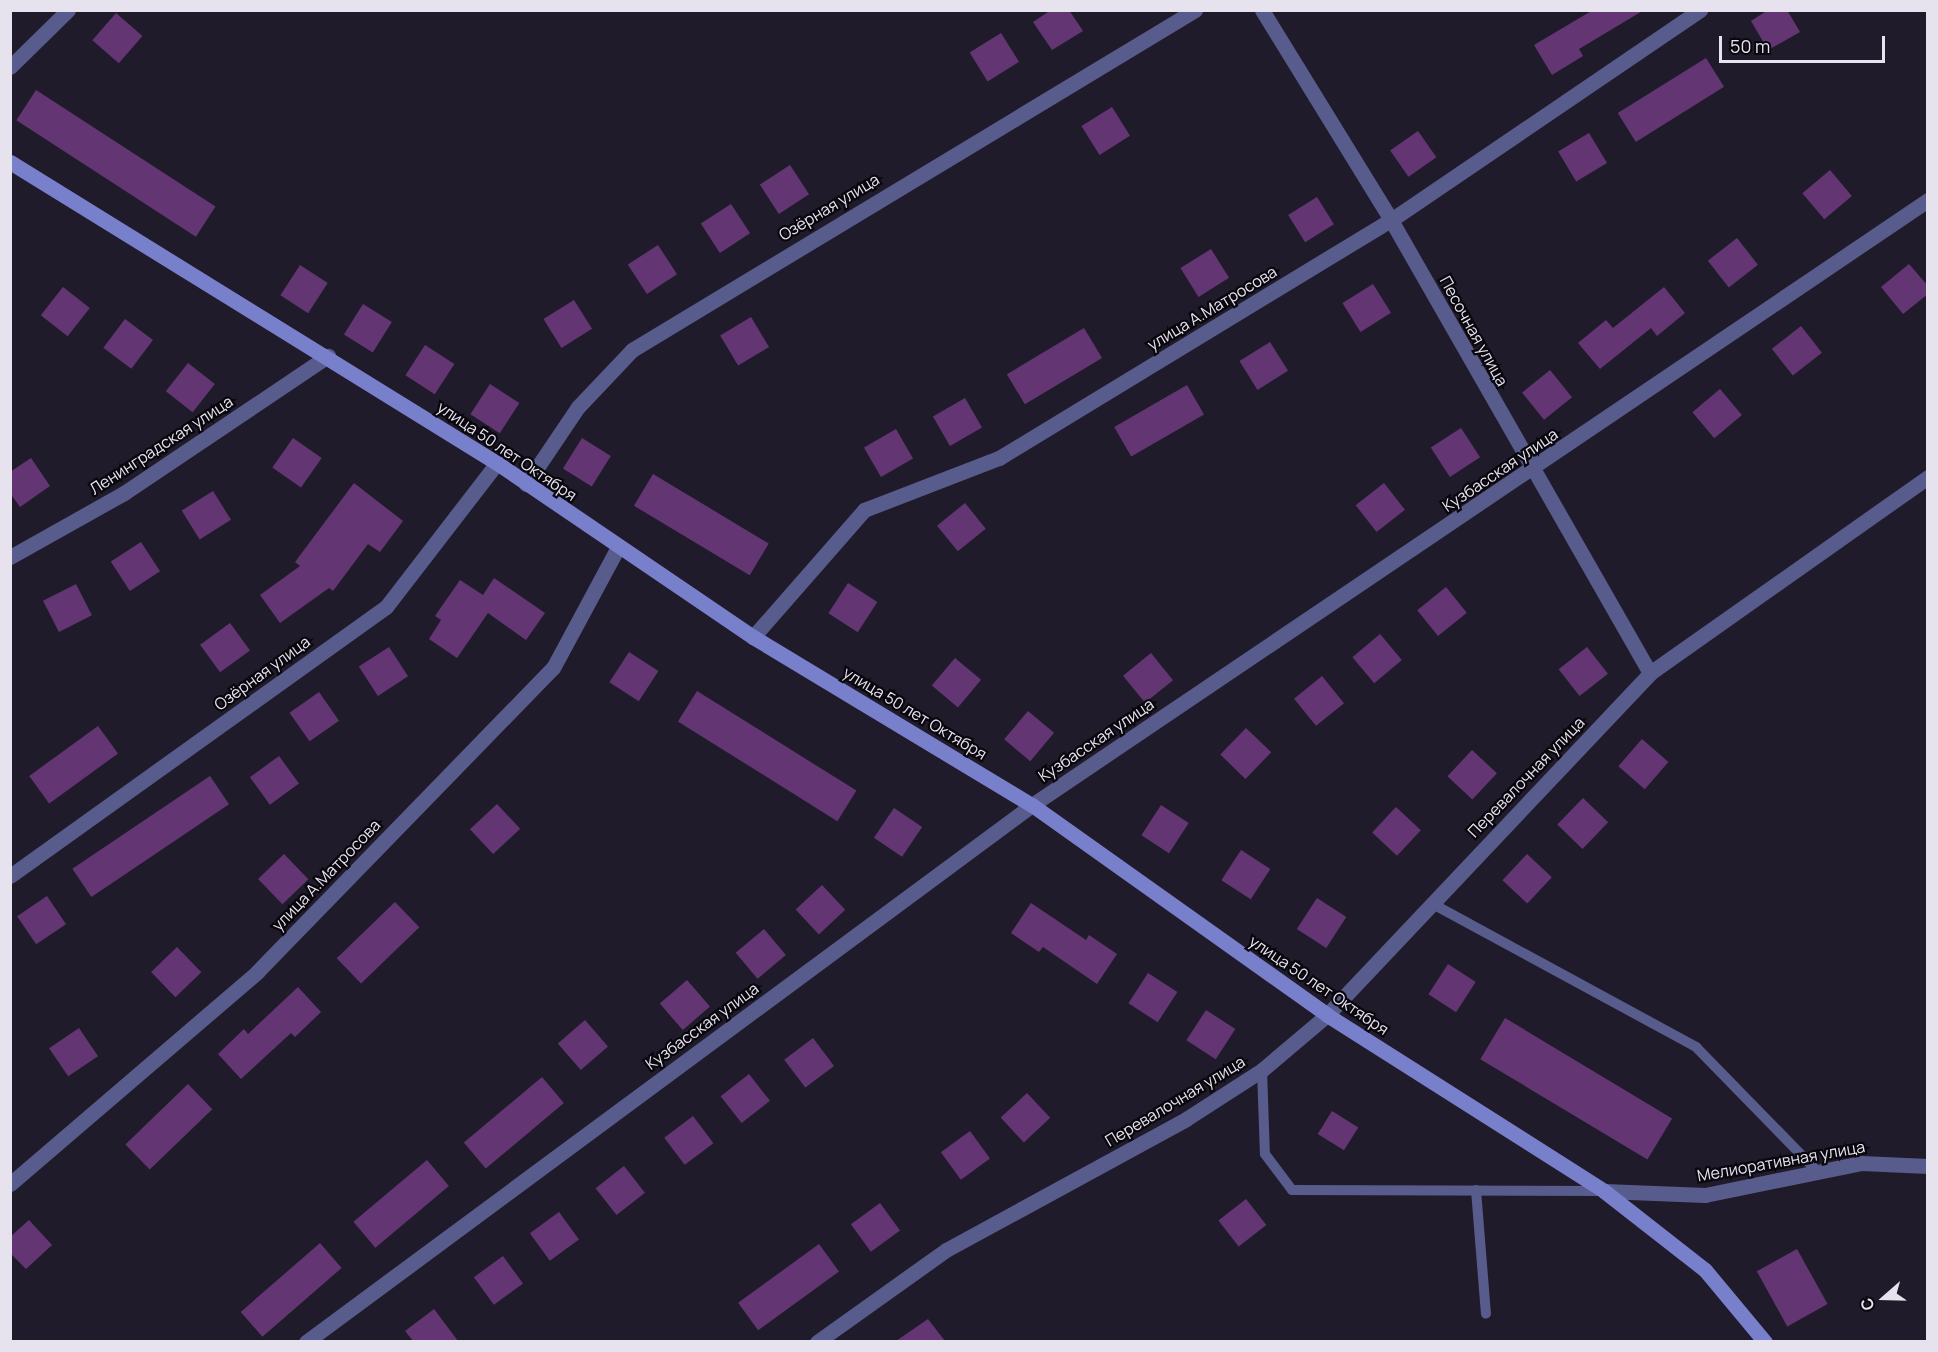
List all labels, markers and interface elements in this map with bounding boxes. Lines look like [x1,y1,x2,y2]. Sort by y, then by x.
scale bar [1722,24,1888,62]
text: 50 m [1730,34,1770,58]
street label: Озёрная улица [775,169,883,245]
street label: улица А.Матросова [1144,262,1280,354]
street label: Песочная улица [1436,273,1512,389]
street label: Ленинградская улица [86,392,236,498]
street label: улица 50 лет Октября [434,397,580,505]
street label: Кузбасская улица [1439,424,1561,516]
street label: Озёрная улица [210,632,314,714]
street label: улица 50 лет Октября [840,663,990,763]
street label: Кузбасская улица [1035,694,1157,786]
street label: Перевалочная улица [1464,713,1588,841]
street label: улица А.Матросова [268,815,384,935]
street label: улица 50 лет Октября [1246,931,1392,1039]
street label: Кузбасская улица [642,979,762,1073]
street label: Перевалочная улица [1102,1052,1248,1150]
street label: Мелиоративная улица [1695,1137,1867,1185]
north arrow [1854,1268,1914,1328]
text: С [1855,1295,1879,1313]

